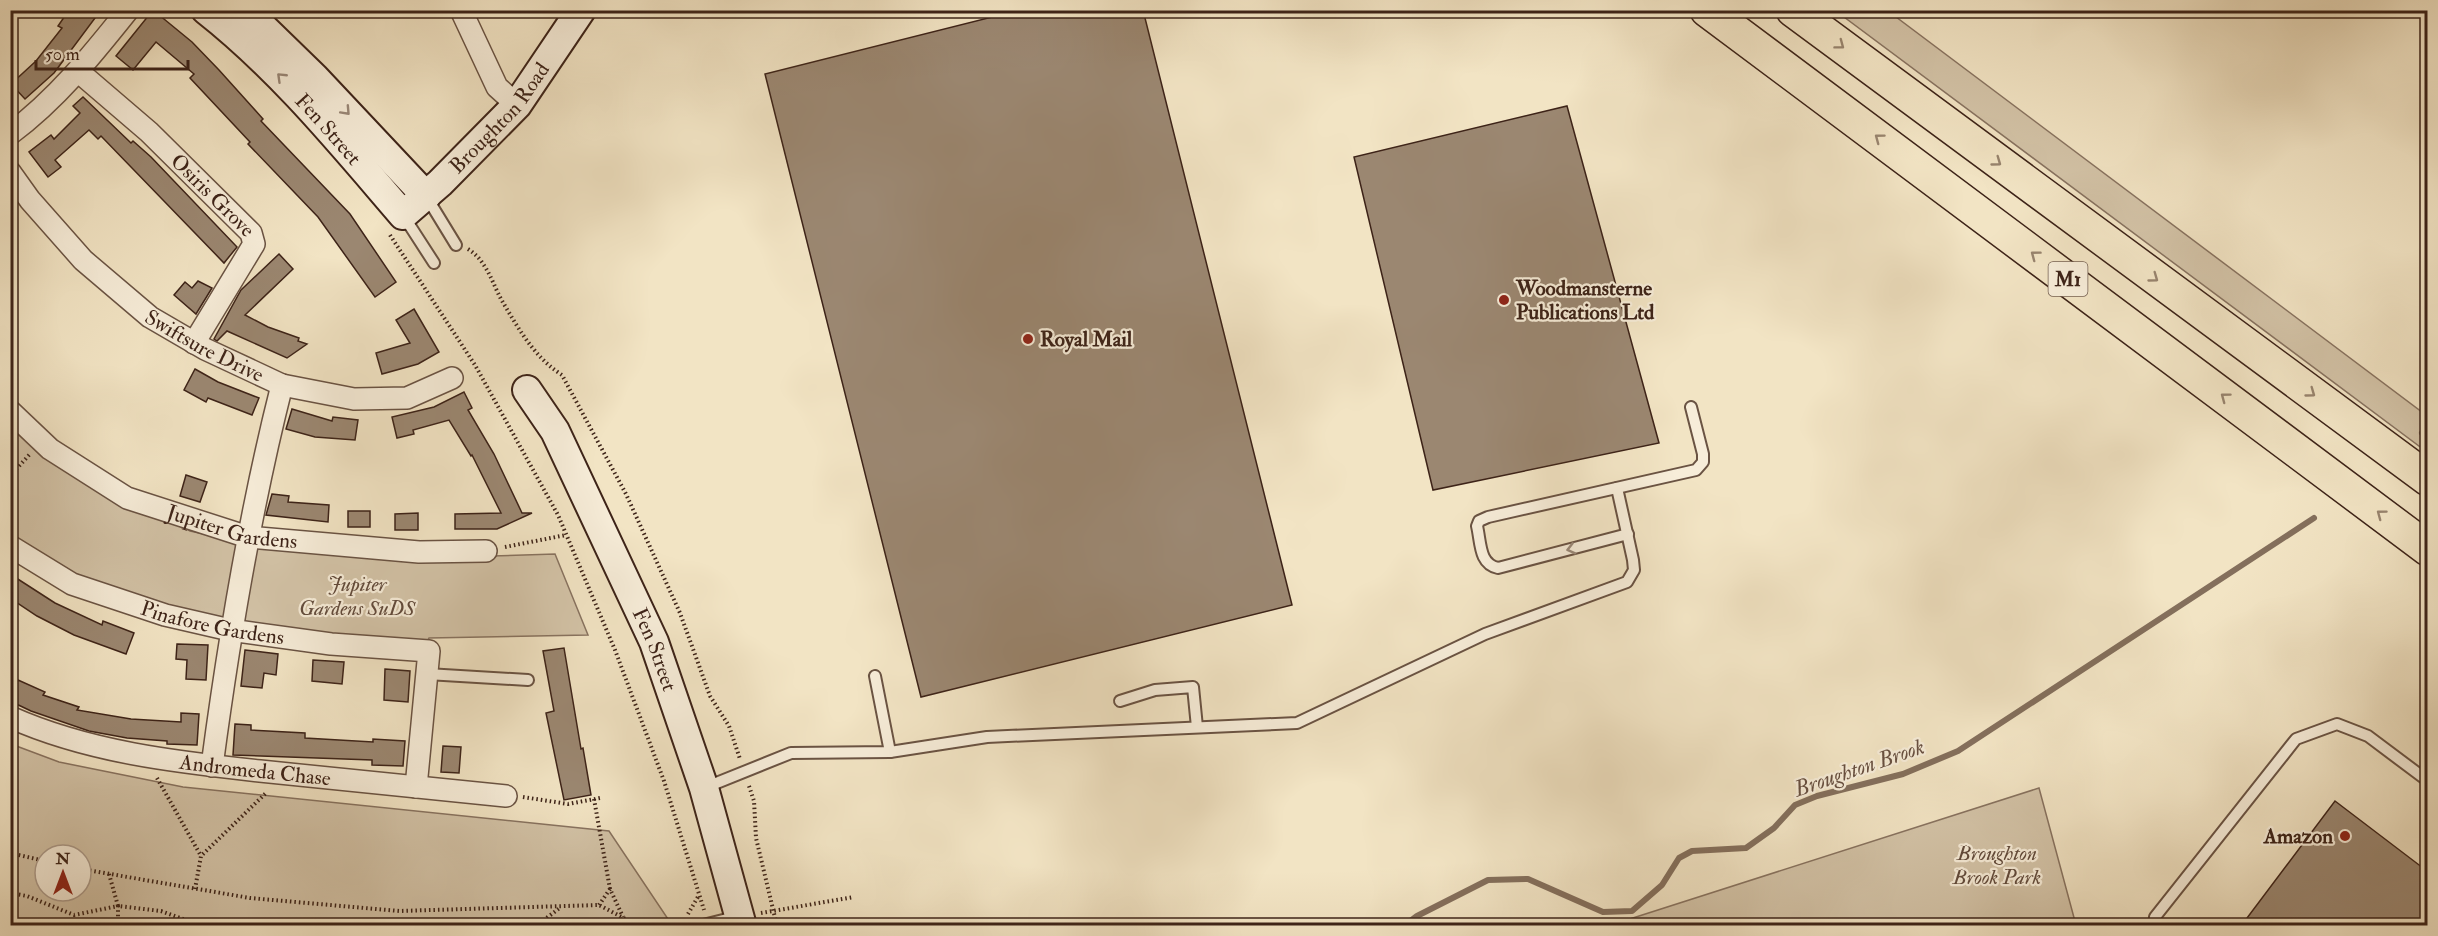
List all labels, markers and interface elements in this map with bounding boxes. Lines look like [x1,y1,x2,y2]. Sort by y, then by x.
scale bar [36,33,188,71]
one-way arrow [1834,38,1845,49]
text: 50 m [45,43,80,66]
street label: Broughton Road [444,57,556,180]
one-way arrow [277,73,287,84]
street label: Fen Street [289,88,367,171]
one-way arrow [339,104,350,115]
one-way arrow [1875,134,1886,145]
street label: Osiris Grove [165,148,260,243]
one-way arrow [1990,155,2001,166]
one-way arrow [2031,251,2042,262]
road number: M1 [2048,262,2088,296]
one-way arrow [2147,270,2158,281]
place label: Woodmansterne Publications Ltd [1515,275,1655,326]
marker: Woodmansterne Publications Ltd [1497,293,1511,307]
street label: Swiftsure Drive [140,304,268,389]
place label: Royal Mail [1040,326,1133,353]
marker: Royal Mail [1021,332,1035,346]
one-way arrow [2304,386,2315,397]
one-way arrow [2220,393,2231,404]
street label: Jupiter Gardens [162,498,298,555]
one-way arrow [2376,510,2387,521]
one-way arrow [1566,542,1577,554]
park label: Jupiter Gardens SuDS [299,571,416,622]
street label: Pinafore Gardens [137,595,286,651]
street label: Fen Street [626,604,683,695]
water label: Broughton Brook [1790,733,1928,804]
street label: Andromeda Chase [177,748,332,792]
place label: Amazon [2263,823,2333,850]
marker: Amazon [2338,829,2352,843]
park label: Broughton Brook Park [1952,840,2041,891]
north arrow [33,843,93,903]
text: N [55,849,71,869]

